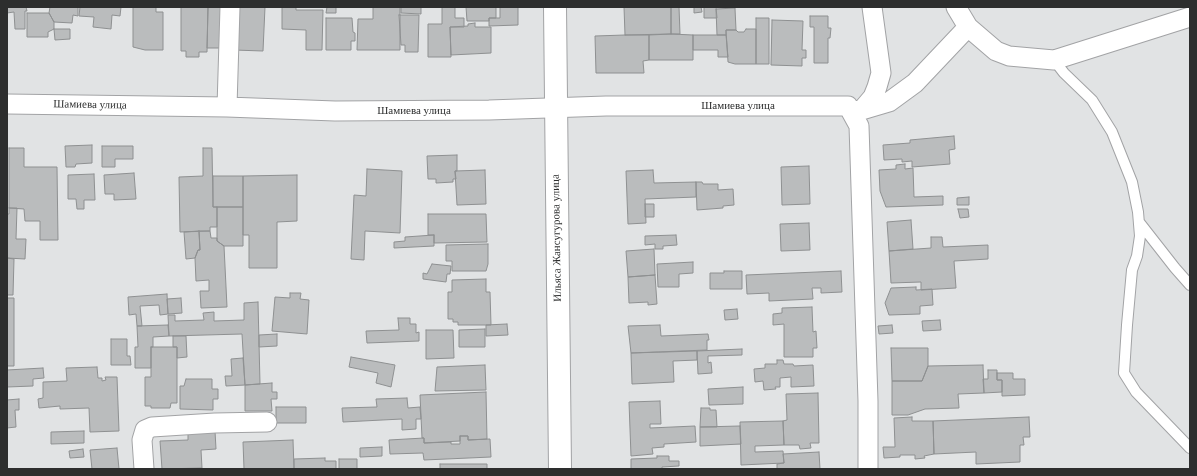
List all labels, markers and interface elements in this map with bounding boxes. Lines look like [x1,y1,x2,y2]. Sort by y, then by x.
street label: Шамиева улица [53,98,127,112]
street label: Шамиева улица [701,99,775,113]
street label: Шамиева улица [377,104,451,118]
street label: Ильяса Жансугурова улица [549,174,565,302]

